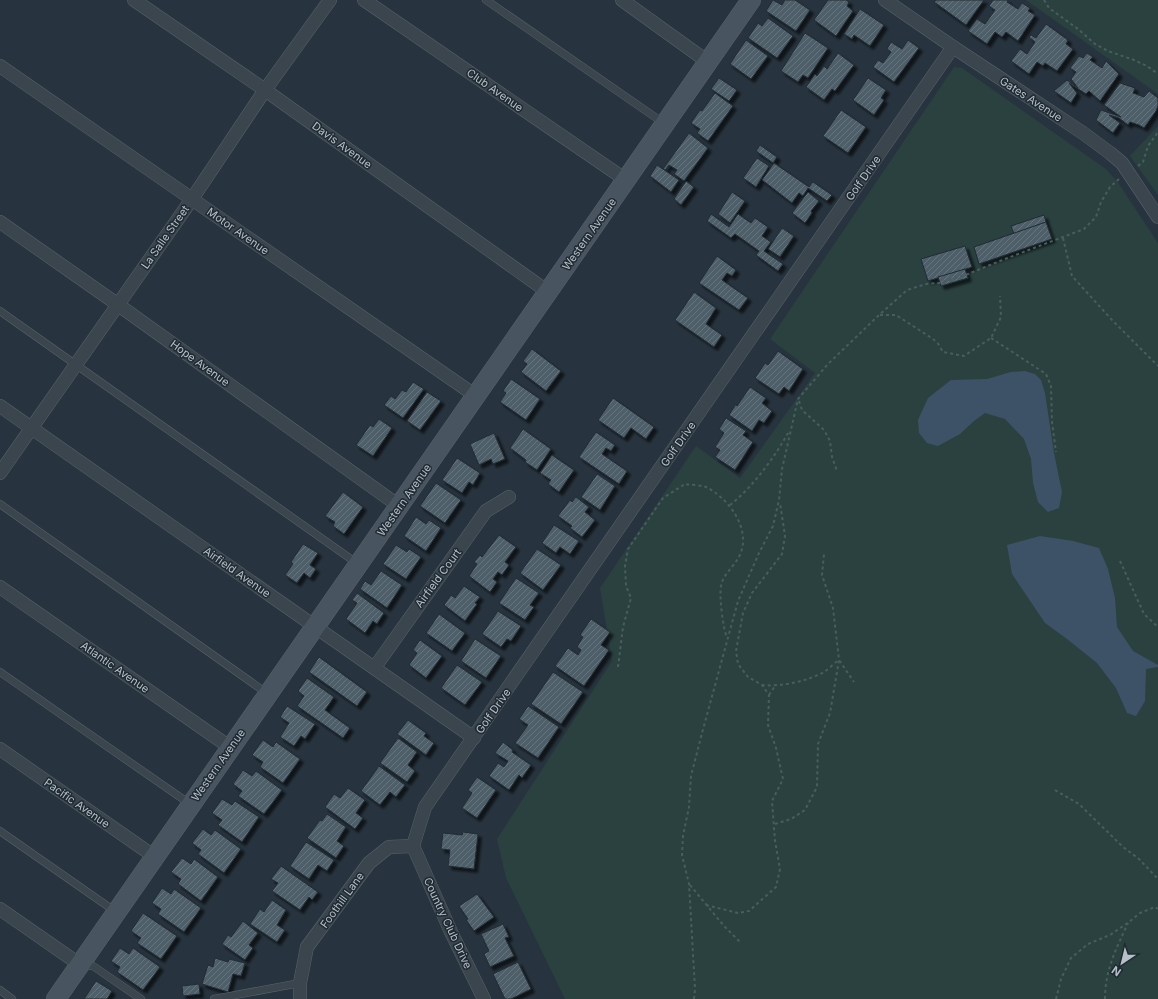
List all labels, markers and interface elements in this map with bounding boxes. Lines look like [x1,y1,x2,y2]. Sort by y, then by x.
street label: Club Avenue [464,65,526,115]
street label: Gates Avenue [997,74,1065,124]
street label: Davis Avenue [309,119,375,171]
street label: Golf Drive [842,153,884,203]
street label: Western Avenue [559,195,619,273]
street label: La Salle Street [138,202,192,272]
street label: Motor Avenue [204,204,272,258]
street label: Hope Avenue [168,337,232,389]
street label: Golf Drive [657,419,699,469]
street label: Western Avenue [374,461,434,539]
street label: Airfield Avenue [201,544,273,600]
street label: Airfield Court [412,546,464,610]
street label: Atlantic Avenue [78,638,152,696]
street label: Golf Drive [472,686,514,736]
street label: Western Avenue [188,726,248,804]
street label: Pacific Avenue [41,775,113,831]
street label: Foothill Lane [317,869,367,931]
street label: Country Club Drive [421,875,475,971]
north arrow [1102,943,1142,983]
text: N [1109,963,1124,979]

